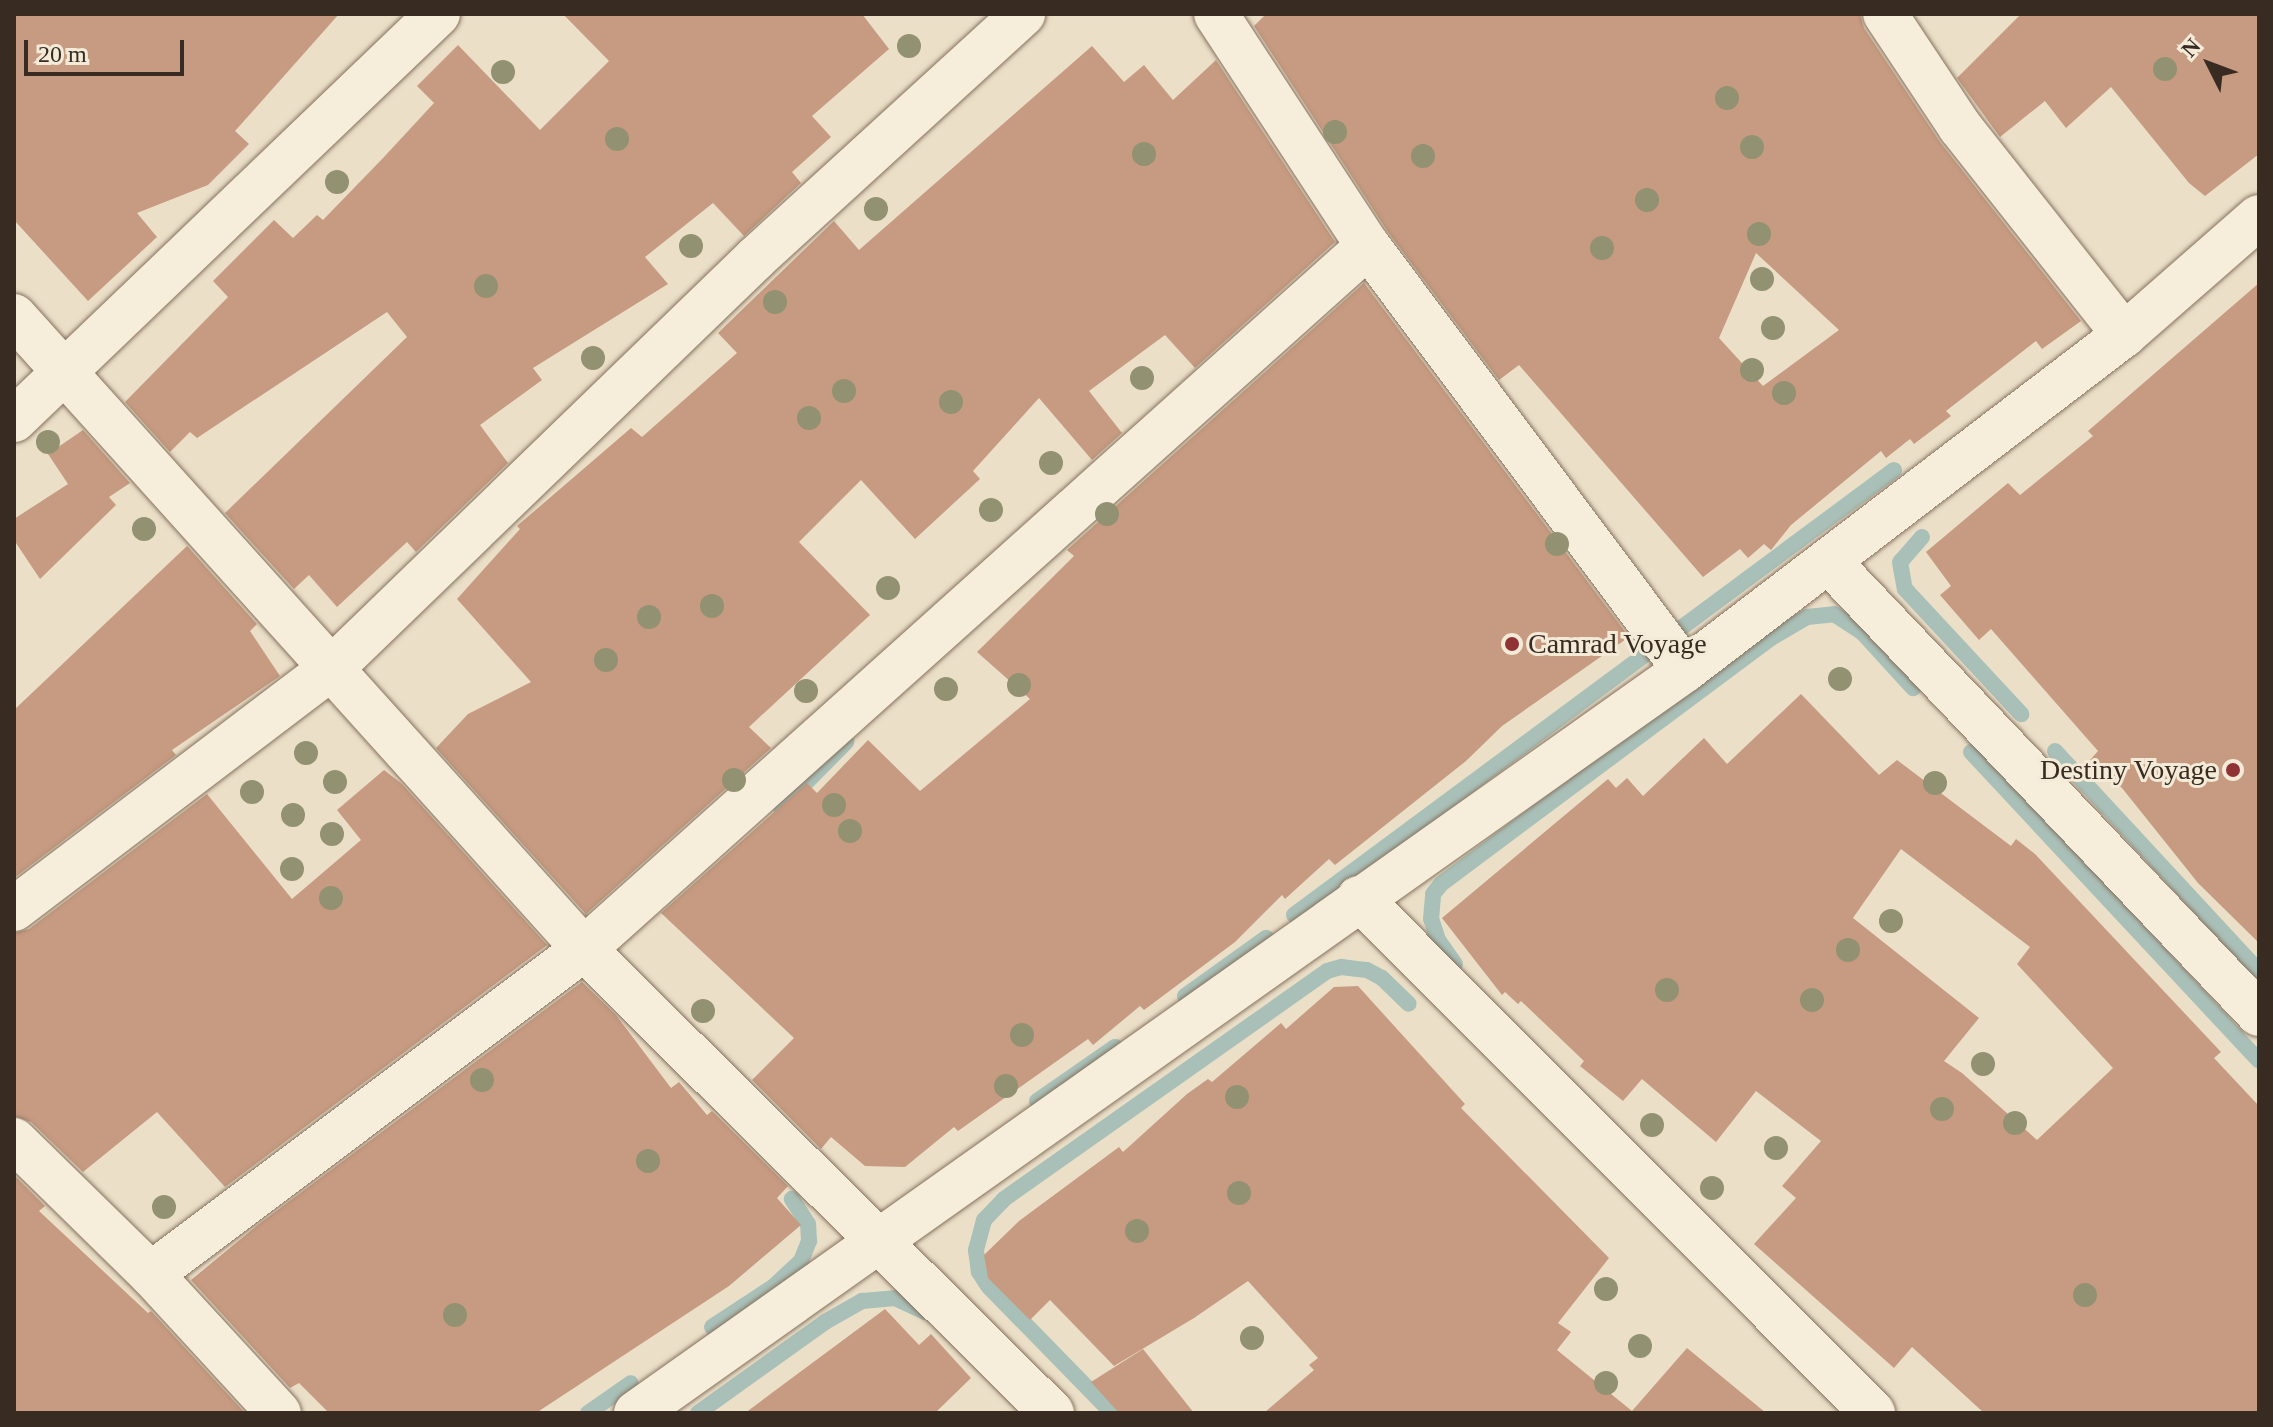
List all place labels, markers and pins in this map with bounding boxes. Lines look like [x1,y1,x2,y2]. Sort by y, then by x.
place label: Camrad Voyage [1528,627,1707,661]
marker: Camrad Voyage [1503,635,1521,653]
place label: Destiny Voyage [2039,753,2217,787]
marker: Destiny Voyage [2224,761,2242,779]

